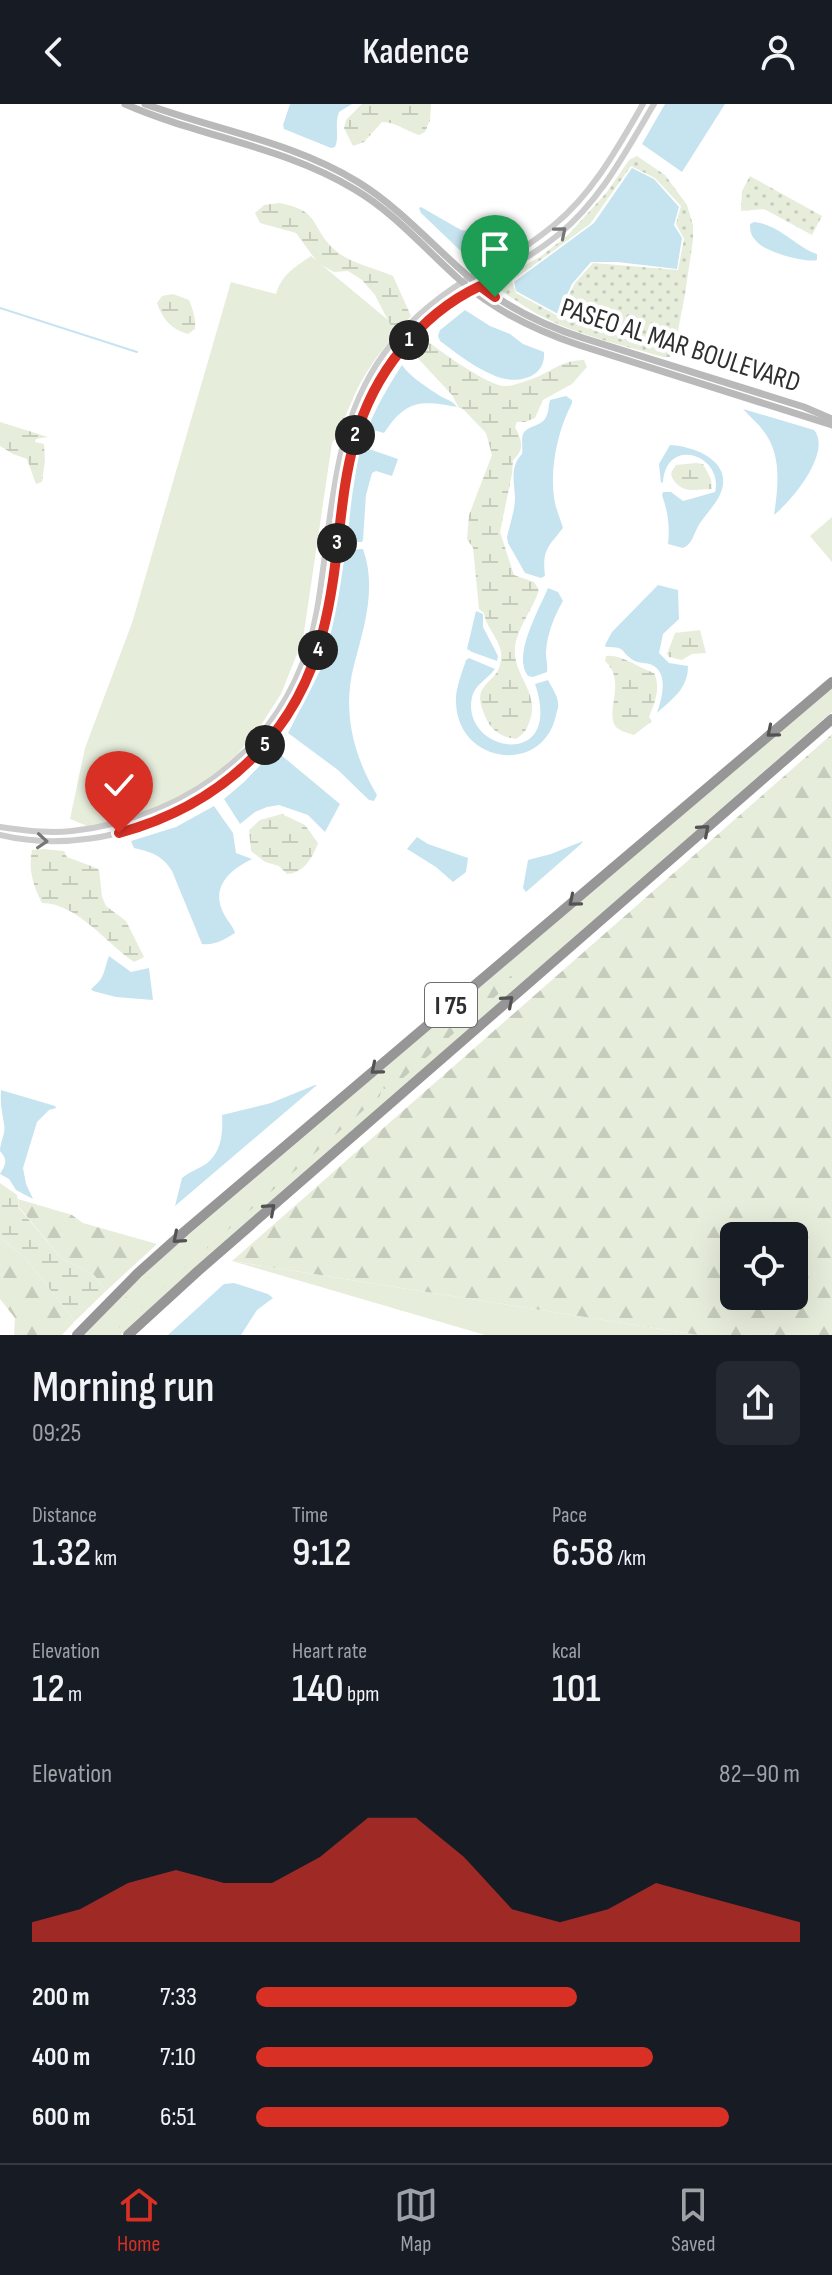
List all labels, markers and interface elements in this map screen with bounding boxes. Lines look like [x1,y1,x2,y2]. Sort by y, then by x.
icon: back [32,30,76,74]
icon: person [756,30,800,74]
text: Kadence [362,31,470,74]
pin [461,215,529,297]
icon: arrive [473,227,517,271]
one-way arrow [551,227,566,242]
street label: PASEO AL MAR BOULEVARD [557,291,804,400]
pin: 1 [389,320,429,360]
text: 1 [405,326,413,353]
pin: 2 [335,415,375,455]
text: 2 [350,421,360,448]
pin: 3 [317,523,357,563]
text: 3 [332,529,342,556]
pin: 4 [298,630,338,670]
text: 4 [313,636,323,663]
one-way arrow [767,723,782,737]
pin: 5 [245,725,285,765]
text: 5 [260,731,270,758]
pin [85,751,153,833]
icon: check [97,763,141,807]
one-way arrow [695,826,710,840]
one-way arrow [36,832,49,849]
one-way arrow [569,891,583,905]
road number: I 75 [425,983,477,1027]
one-way arrow [499,996,513,1011]
one-way arrow [371,1059,385,1074]
one-way arrow [260,1204,275,1218]
map controls [720,1222,808,1310]
button: locate [720,1222,808,1310]
one-way arrow [173,1228,188,1242]
text: Morning run [32,1361,215,1414]
button: share [716,1361,800,1445]
text: 09:25 [32,1418,81,1449]
text: Distance [32,1502,97,1529]
text: Time [292,1502,328,1529]
text: Pace [552,1502,587,1529]
text: 1.32 [32,1529,91,1577]
text: 9:12 [292,1529,351,1577]
text: 6:58 [552,1529,614,1577]
text: km [91,1545,117,1572]
text: /km [614,1545,646,1572]
text: Elevation [32,1638,100,1665]
text: Heart rate [292,1638,367,1665]
text: kcal [552,1638,581,1665]
text: 12 [32,1665,65,1713]
text: 140 [292,1665,344,1713]
text: 101 [552,1665,600,1713]
text: m [65,1681,82,1708]
text: bpm [344,1681,379,1708]
text: Elevation [32,1759,112,1790]
text: 82–90 m [719,1759,800,1790]
text: 200 m [32,1982,89,2013]
text: 7:33 [160,1982,197,2013]
text: 400 m [32,2042,90,2073]
text: 7:10 [160,2042,196,2073]
text: 600 m [32,2102,90,2133]
text: 6:51 [160,2102,196,2133]
tab: Home [117,2183,161,2258]
tab: Map [394,2183,438,2258]
tab: Saved [671,2183,715,2258]

